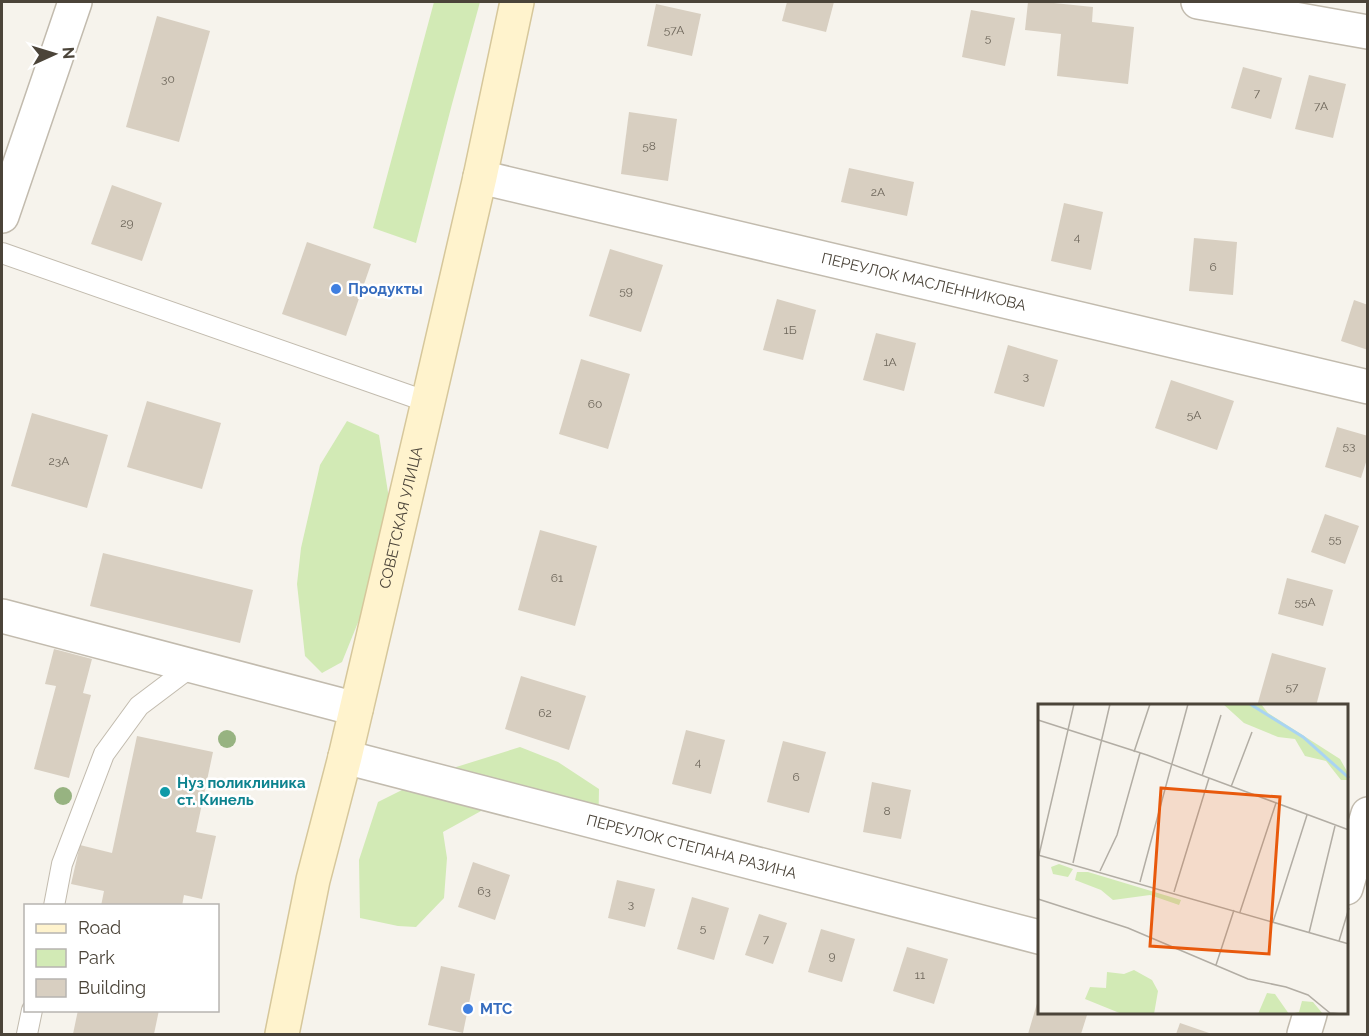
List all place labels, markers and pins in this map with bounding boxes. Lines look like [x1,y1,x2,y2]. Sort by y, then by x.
place label: Продукты [348,280,423,298]
marker: Продукты [329,282,343,296]
place label: Нуз поликлиника ст. Кинель [177,774,306,809]
marker: Нуз поликлиника ст. Кинель [158,785,172,799]
place label: МТС [480,1000,512,1018]
marker: МТС [461,1002,475,1016]

